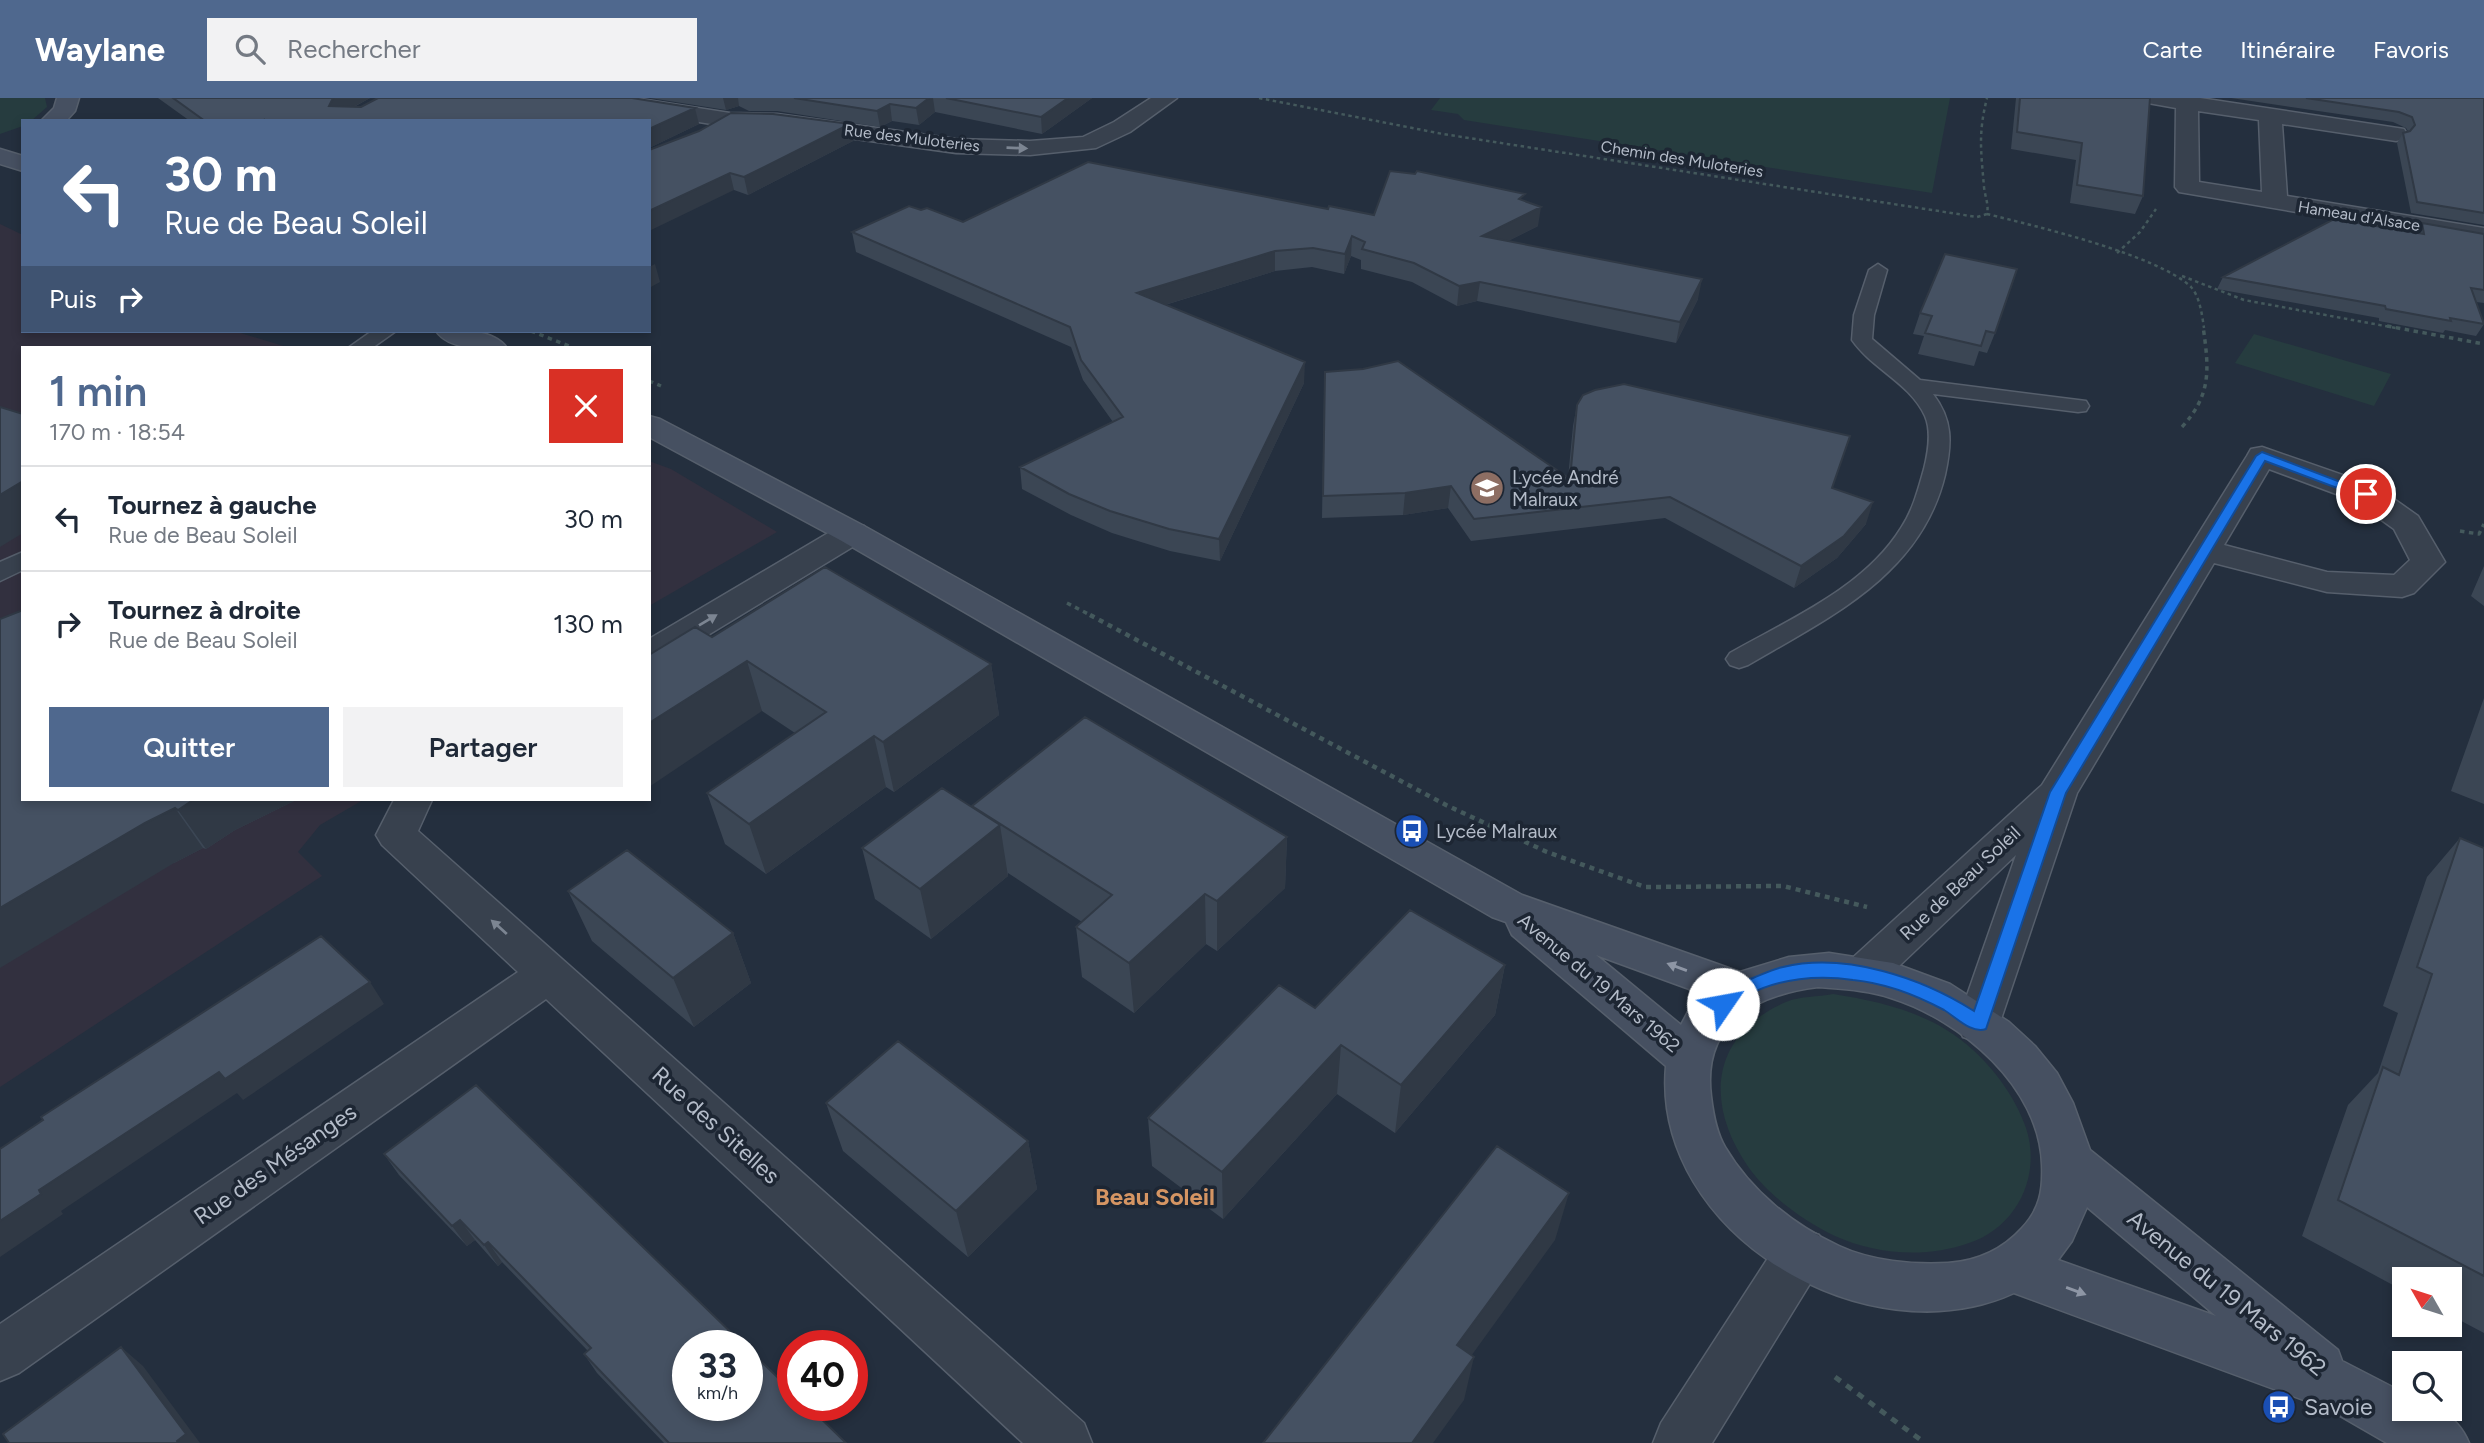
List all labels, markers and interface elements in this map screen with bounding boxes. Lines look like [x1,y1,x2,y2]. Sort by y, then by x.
search box [207,18,697,81]
text: Waylane [35,30,165,69]
icon: search [231,30,269,68]
text: Rechercher [287,33,421,65]
text: Carte [2142,35,2202,64]
text: Itinéraire [2240,35,2335,64]
text: Favoris [2373,35,2449,64]
street label: Rue des Muloteries [843,120,981,156]
street label: Chemin des Muloteries [1599,137,1765,181]
one-way arrow [1006,142,1028,153]
text: 30 m [164,144,277,203]
icon: left [49,147,140,238]
street label: Hameau d'Alsace [2297,197,2422,235]
text: Rue de Beau Soleil [164,204,428,242]
icon: right [111,280,149,318]
text: Puis [49,283,97,315]
text: 1 min [49,366,147,417]
button: close [549,369,623,443]
text: 170 m · 18:54 [49,418,185,446]
pin [2336,464,2396,524]
place label: Lycée André Malraux [1512,466,1619,511]
school or university icon: Lycée André Malraux [1468,469,1506,507]
icon: arrive [2347,475,2385,513]
text: Tournez à gauche [108,489,317,521]
icon: left [49,500,87,538]
text: 30 m [564,503,623,535]
text: Rue de Beau Soleil [108,521,298,549]
text: Tournez à droite [108,594,301,626]
icon: right [49,605,87,643]
text: 130 m [553,608,623,640]
one-way arrow [698,613,717,626]
text: Rue de Beau Soleil [108,626,298,654]
button: Quitter [49,707,329,787]
button: Partager [343,707,623,787]
bus stop icon: Lycée Malraux [1393,812,1431,850]
place label: Lycée Malraux [1436,820,1557,843]
street label: Rue de Beau Soleil [1895,821,2025,945]
street label: Avenue du 19 Mars 1962 [1513,909,1685,1057]
one-way arrow [490,919,508,935]
one-way arrow [1666,961,1687,972]
position arrow [1686,967,1760,1041]
street label: Rue des Sitelles [646,1060,786,1190]
street label: Rue des Mésanges [188,1097,362,1231]
district label: Beau Soleil [1095,1182,1215,1211]
street label: Avenue du 19 Mars 1962 [2122,1204,2332,1382]
north arrow [2392,1267,2462,1337]
map controls [2392,1267,2462,1421]
one-way arrow [2066,1286,2087,1297]
speed limit sign: 40 [777,1330,868,1421]
text: 33 [698,1345,737,1387]
button: search [2392,1351,2462,1421]
text: km/h [697,1382,738,1404]
bus stop icon: Savoie [2260,1388,2298,1426]
place label: Savoie [2304,1393,2373,1421]

